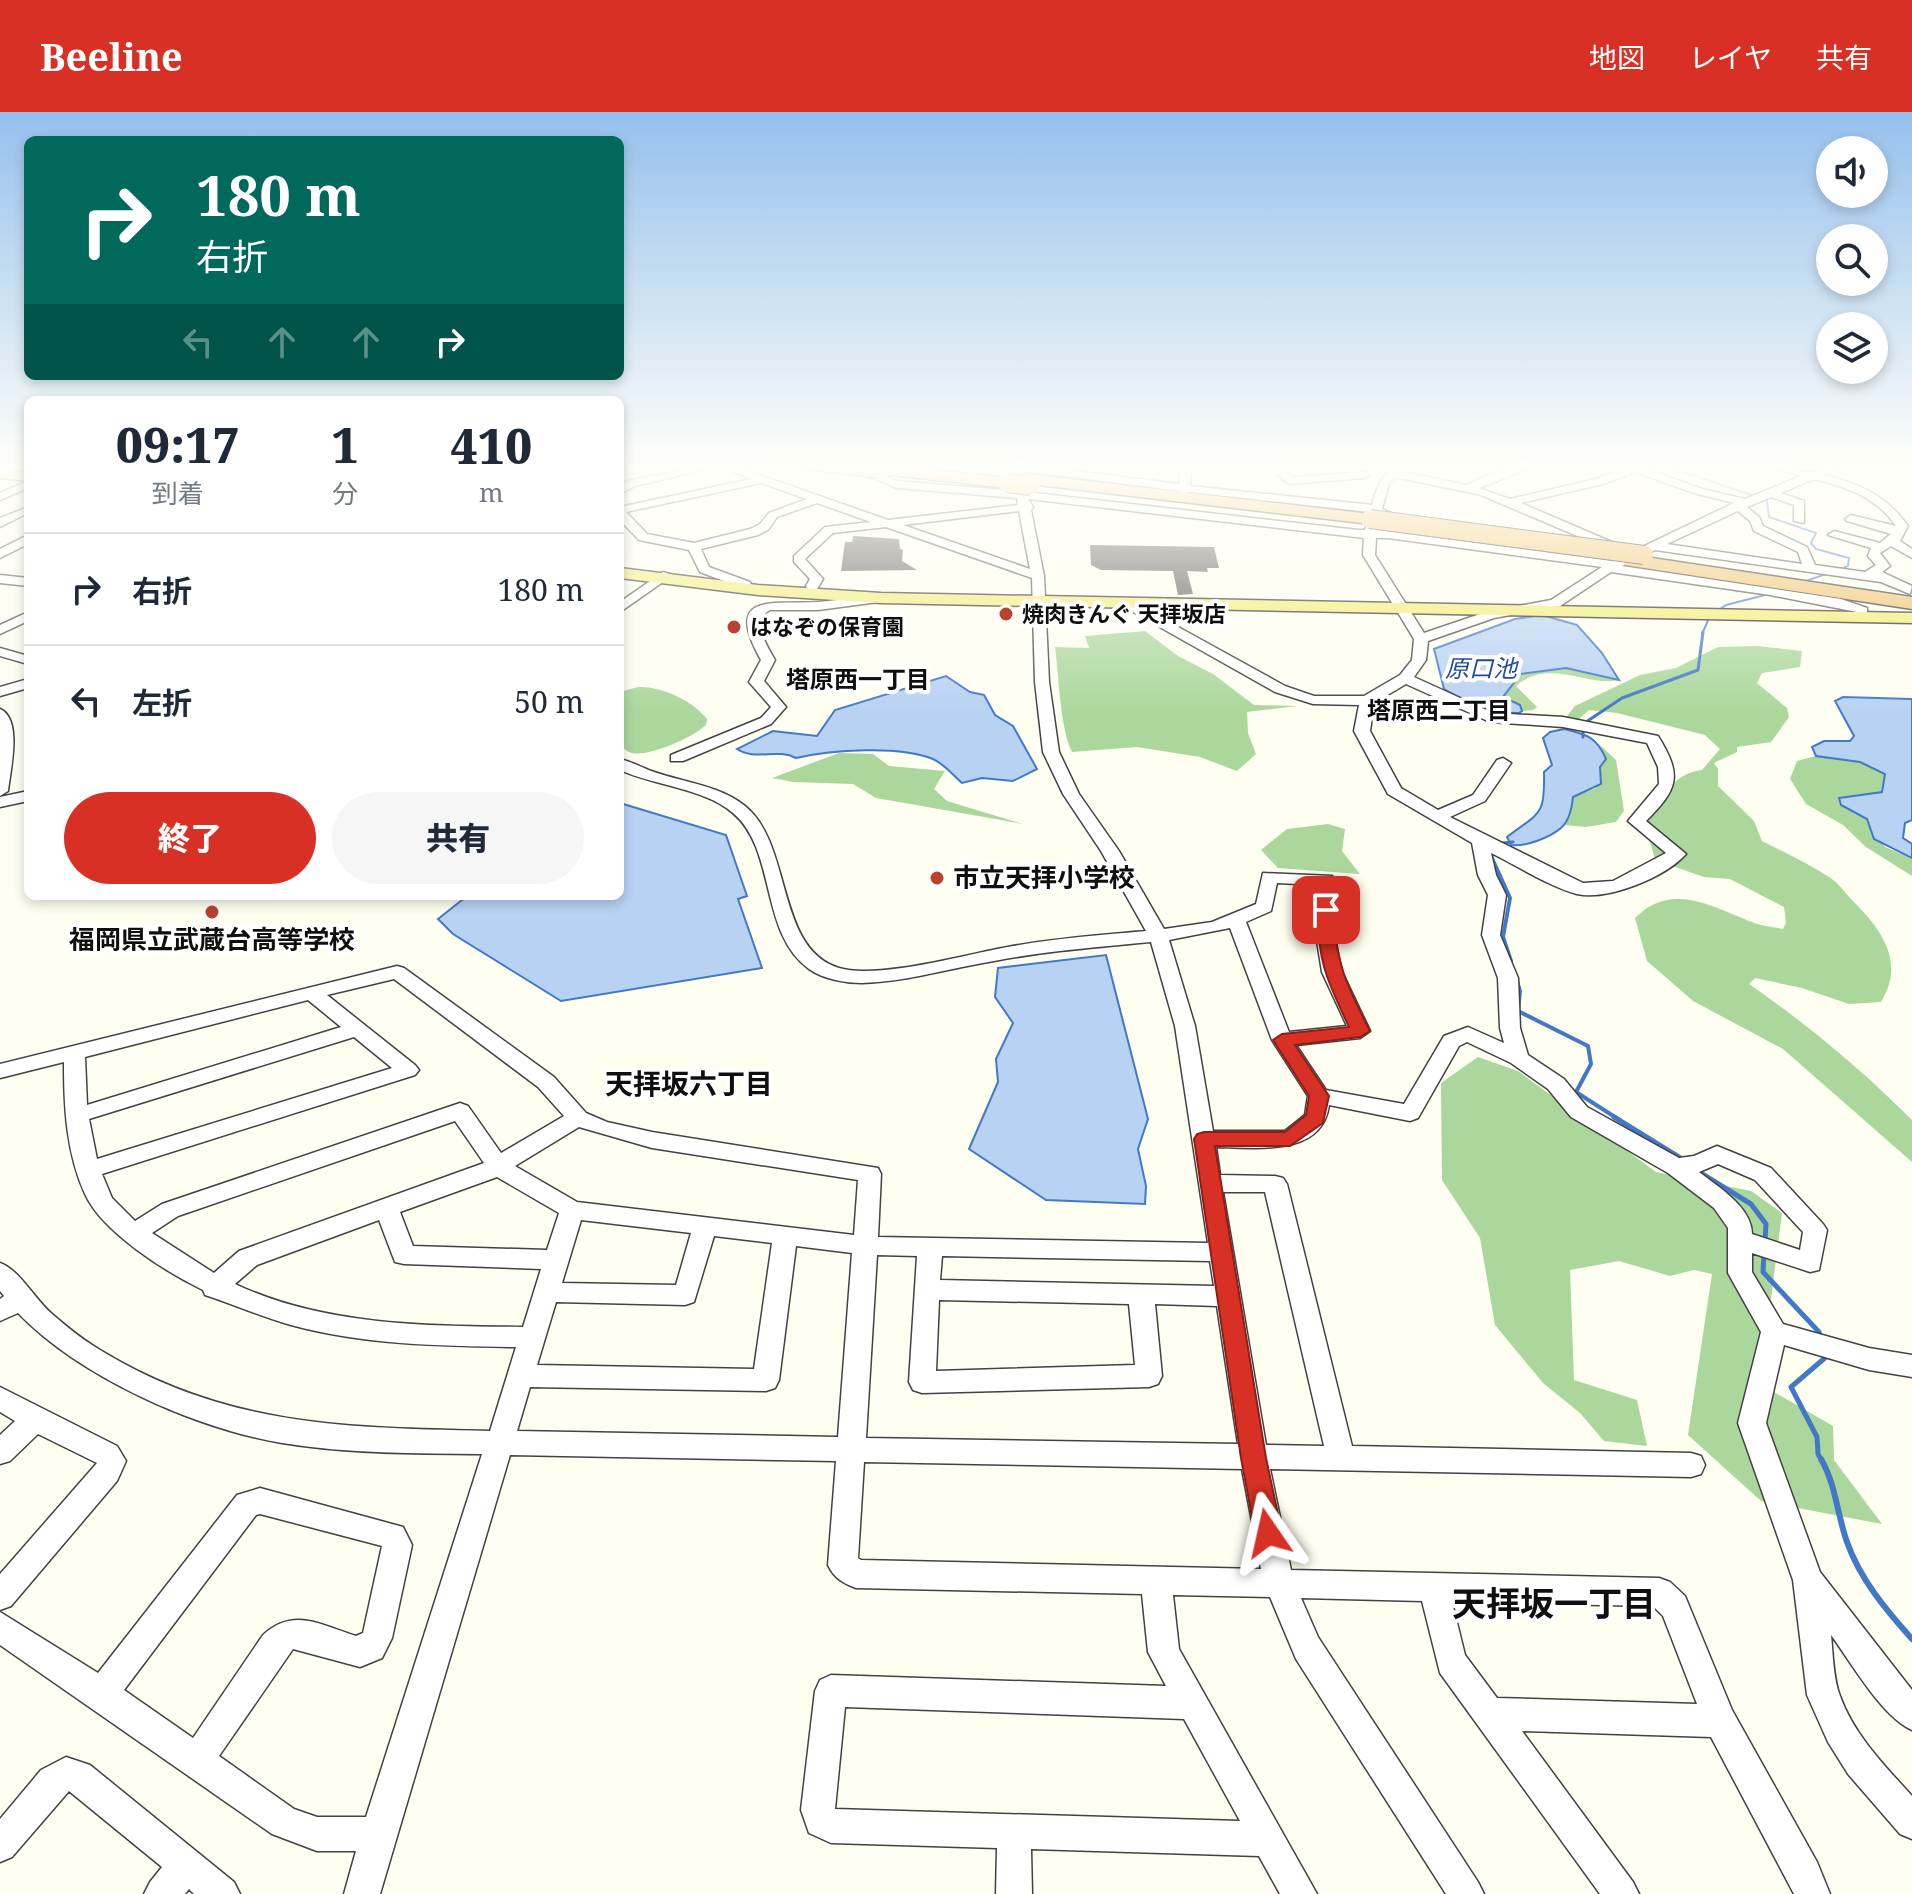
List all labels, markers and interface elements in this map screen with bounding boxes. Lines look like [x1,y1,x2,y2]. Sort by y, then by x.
text: Beeline [40,30,183,82]
text: 地図 [1589,38,1645,76]
text: レイヤ [1689,38,1772,76]
text: 共有 [1816,38,1872,76]
map controls [1816,136,1888,384]
button: sound [1816,136,1888,208]
text: 180 m [196,156,361,232]
icon: right [64,168,168,272]
button: search [1816,224,1888,296]
text: 右折 [196,232,268,281]
button: layers [1816,312,1888,384]
icon: left [176,320,220,364]
icon: ahead [260,320,304,364]
icon: ahead [344,320,388,364]
icon: right [428,320,472,364]
text: 09:17 [116,412,240,477]
text: 1 [331,412,359,477]
text: 410 [451,413,532,478]
text: m [479,474,504,510]
text: 到着 [152,475,204,511]
text: 分 [332,475,358,511]
icon: right [64,567,108,611]
text: 180 m [498,569,584,610]
text: 右折 [132,570,192,611]
place label: 焼肉きんぐ 天拝坂店 [1022,598,1226,628]
marker: 焼肉きんぐ 天拝坂店 [997,605,1015,623]
place label: はなぞの保育園 [750,611,904,641]
marker: はなぞの保育園 [725,618,743,636]
water label: 原口池 [1445,651,1519,684]
district label: 塔原西一丁目 [786,662,930,695]
icon: left [64,679,108,723]
text: 50 m [514,681,584,722]
text: 左折 [132,682,192,723]
district label: 塔原西二丁目 [1367,693,1511,726]
button: 終了 [64,792,316,884]
button: 共有 [332,792,584,884]
place label: 市立天拝小学校 [953,859,1135,895]
marker: 市立天拝小学校 [928,869,946,887]
pin [1292,876,1360,944]
icon: arrive [1304,888,1348,932]
marker: 福岡県立武蔵台高等学校 [203,903,221,921]
place label: 福岡県立武蔵台高等学校 [69,921,355,957]
district label: 天拝坂六丁目 [605,1064,773,1102]
position arrow [1226,1491,1310,1575]
district label: 天拝坂一丁目 [1452,1580,1656,1626]

